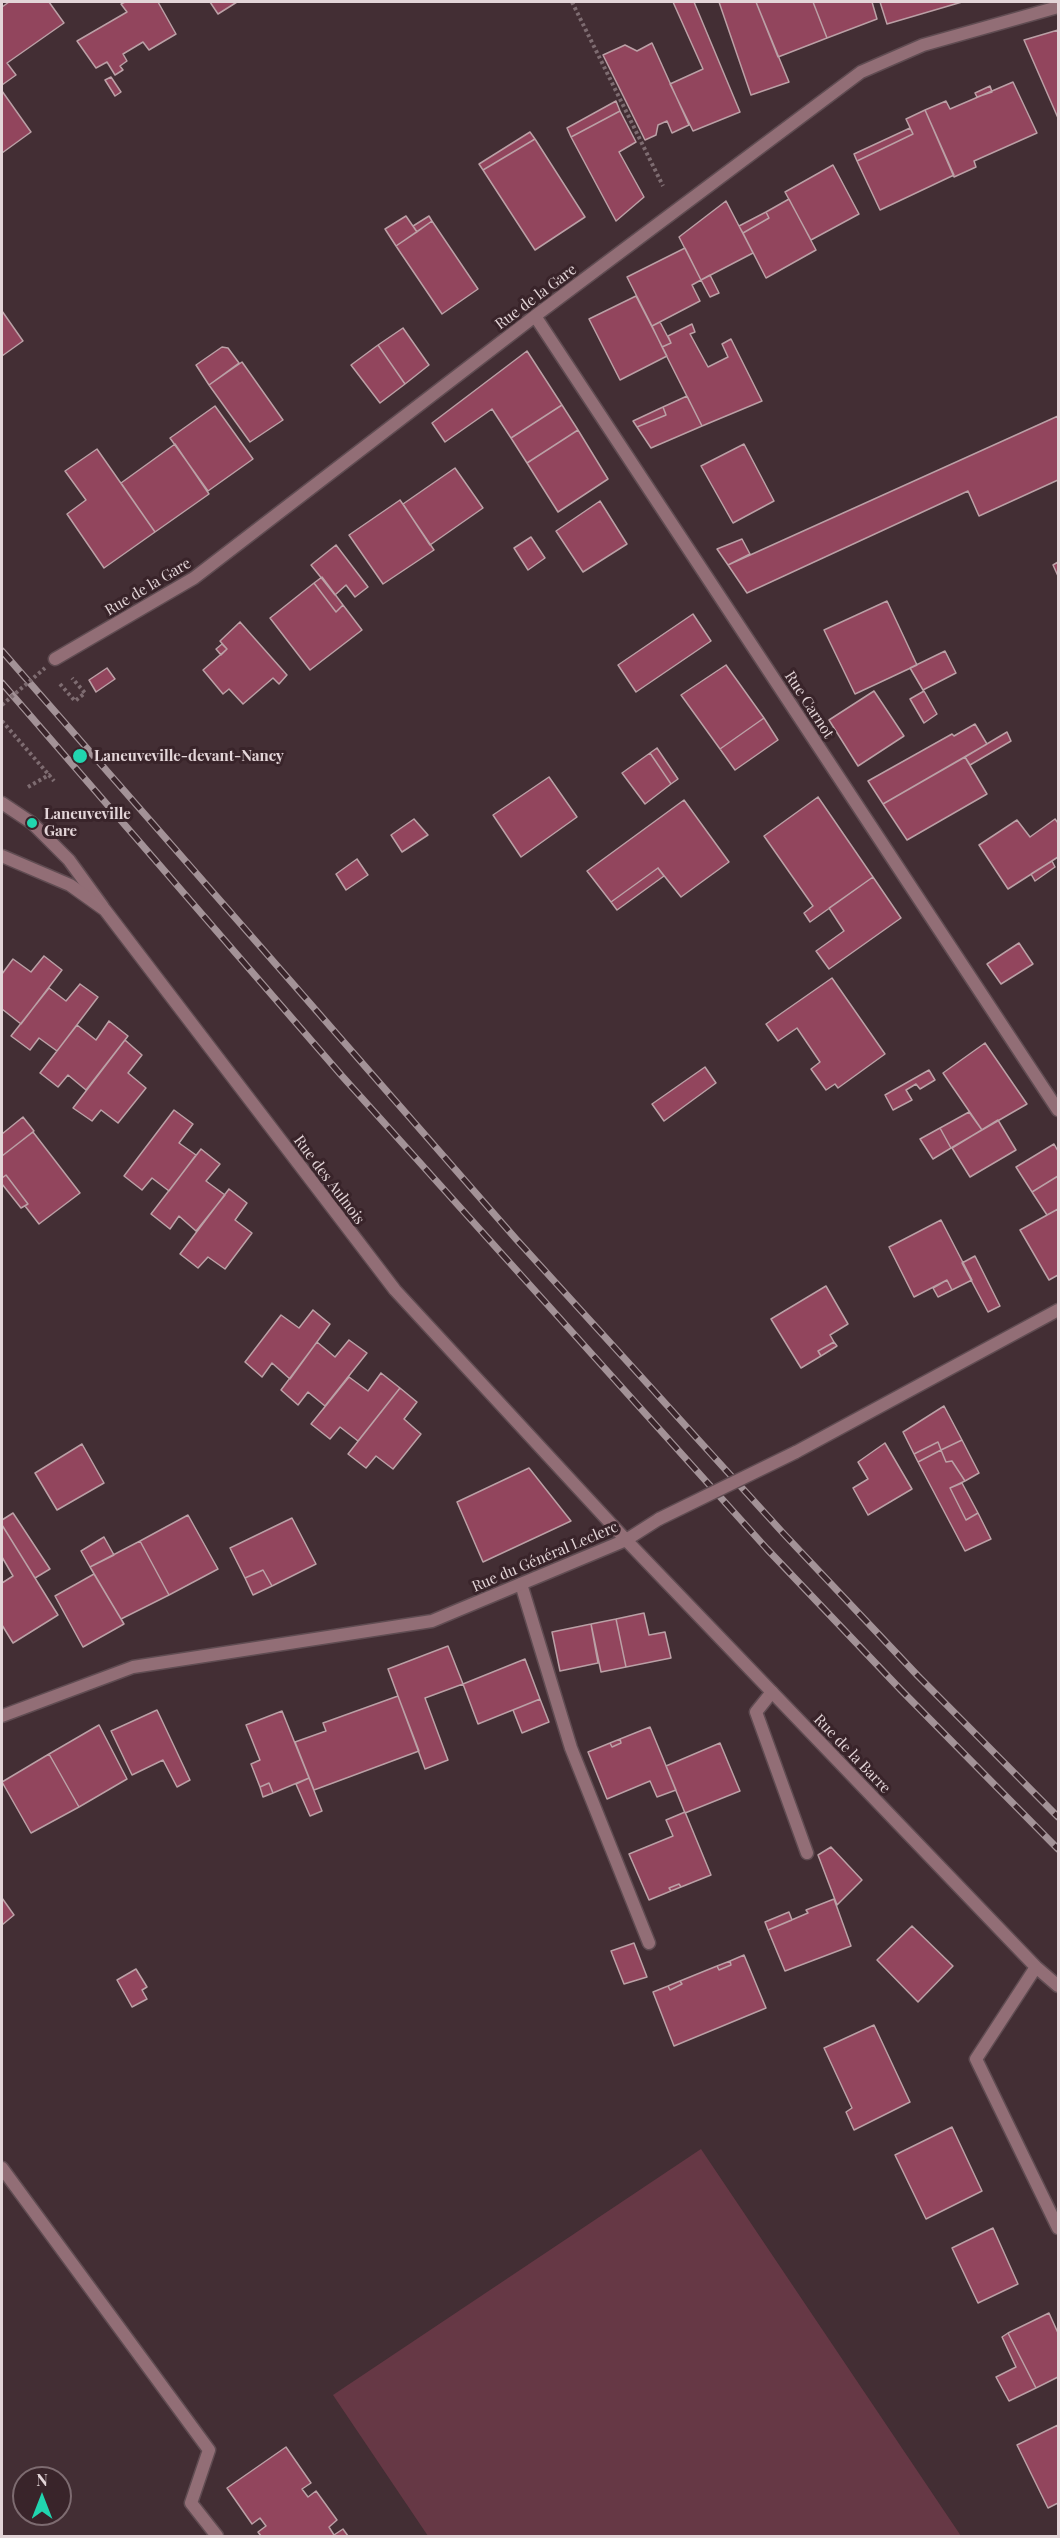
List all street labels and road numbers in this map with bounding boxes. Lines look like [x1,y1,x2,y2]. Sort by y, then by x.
street label: Rue de la Gare [492,261,580,333]
street label: Rue de la Gare [102,554,194,620]
street label: Rue Carnot [781,668,837,742]
street label: Rue des Aulnois [290,1132,368,1228]
street label: Rue du Général Leclerc [469,1518,621,1596]
street label: Rue de la Barre [810,1711,894,1797]

